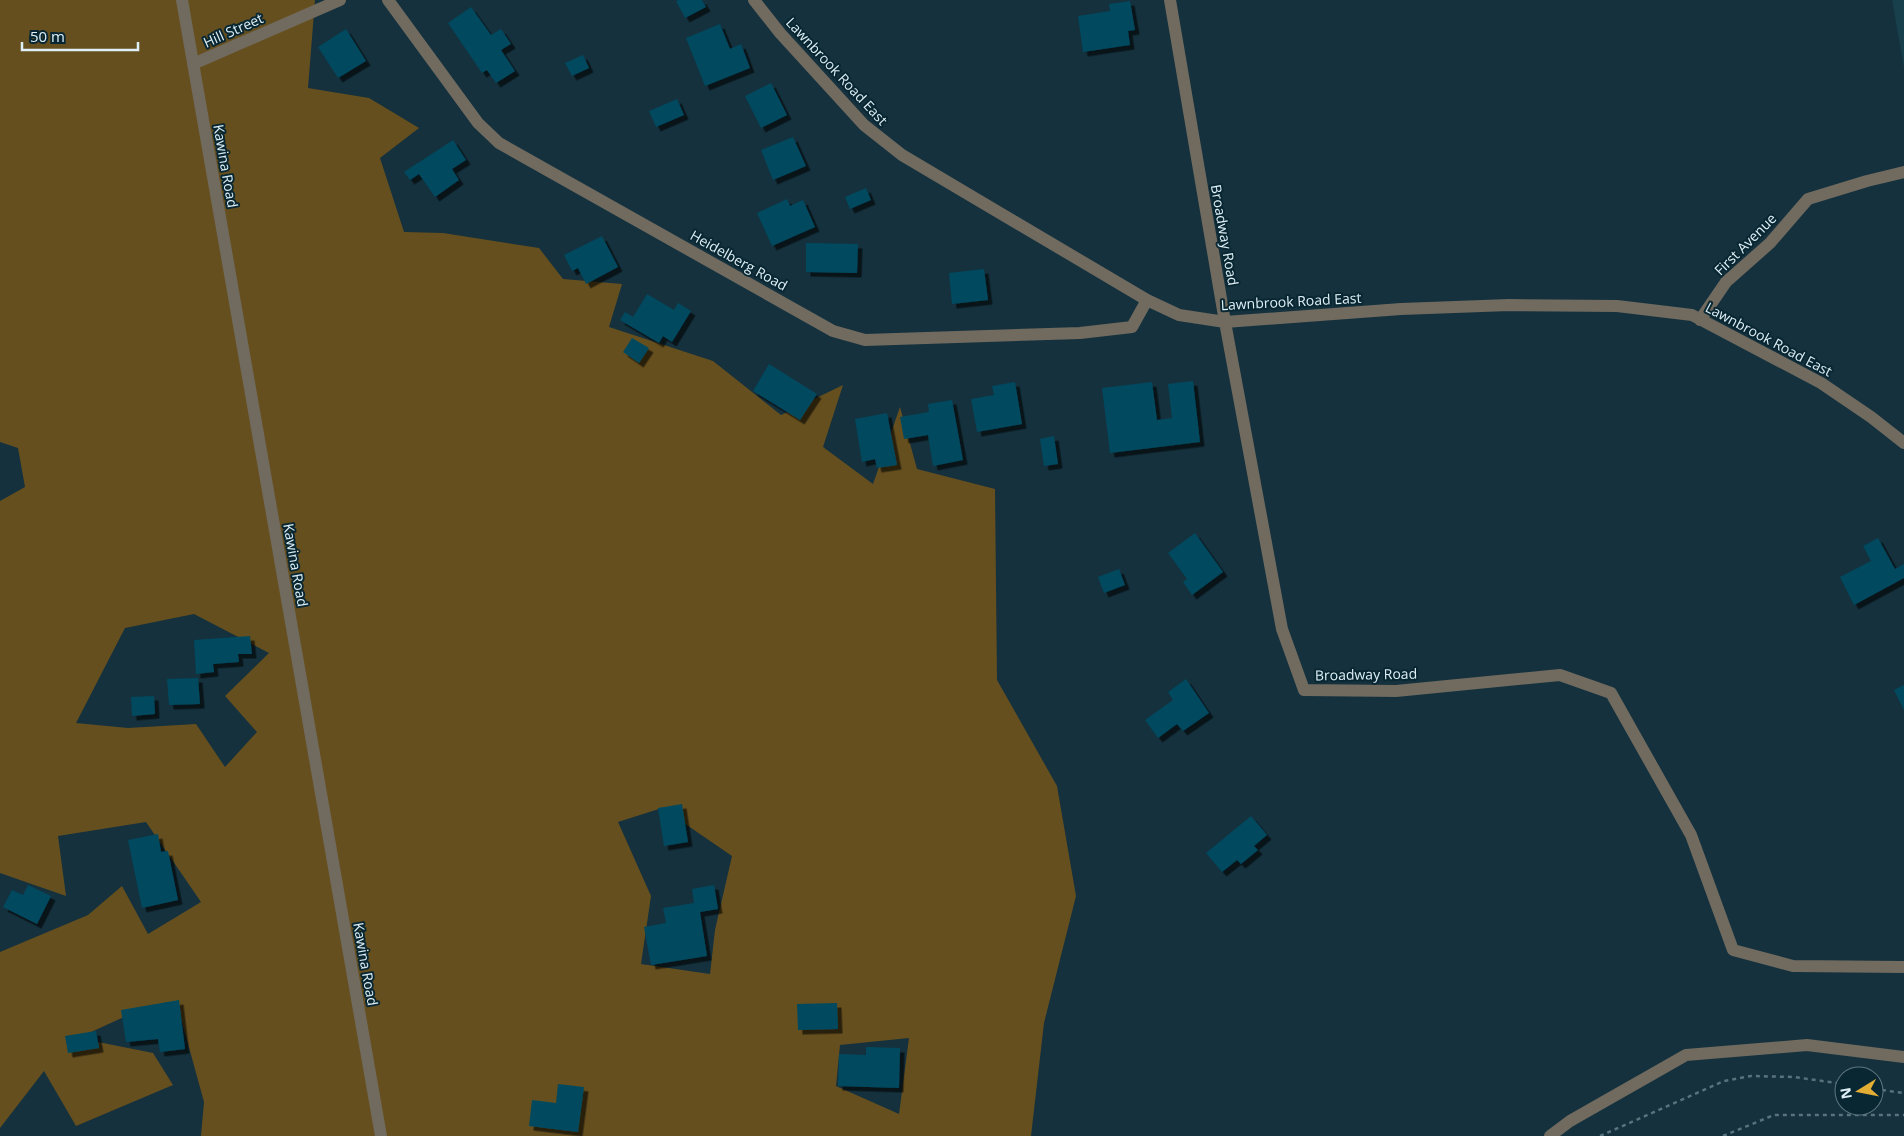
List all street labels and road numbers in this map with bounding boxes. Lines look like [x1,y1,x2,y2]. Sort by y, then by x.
street label: Hill Street [200,8,266,52]
street label: Lawnbrook Road East [782,13,892,129]
street label: Kawina Road [209,123,243,209]
street label: Broadway Road [1207,183,1243,287]
street label: First Avenue [1710,209,1780,279]
street label: Heidelberg Road [687,225,791,295]
street label: Lawnbrook Road East [1220,288,1362,314]
street label: Lawnbrook Road East [1702,298,1836,380]
street label: Kawina Road [279,522,313,608]
street label: Broadway Road [1315,664,1417,684]
street label: Kawina Road [349,921,383,1007]

